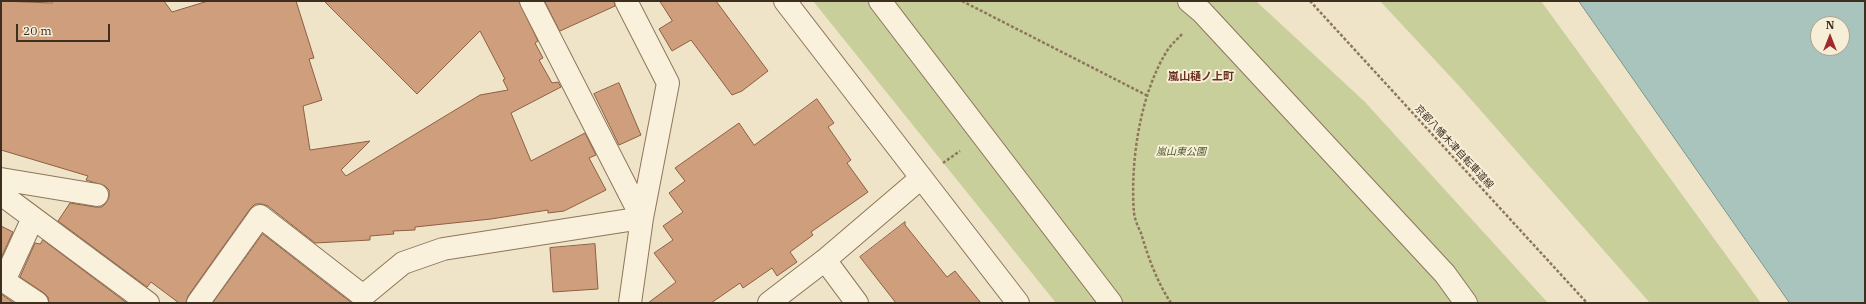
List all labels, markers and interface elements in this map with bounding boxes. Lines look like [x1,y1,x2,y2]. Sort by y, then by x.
scale bar [18,16,112,42]
north arrow [1810,16,1850,56]
text: N [1826,18,1834,32]
text: 20 m [23,23,52,38]
district label: 嵐山樋ノ上町 [1168,70,1234,84]
street label: 京都八幡木津自転車道線 [1412,103,1496,191]
park label: 嵐山東公園 [1156,146,1206,158]

